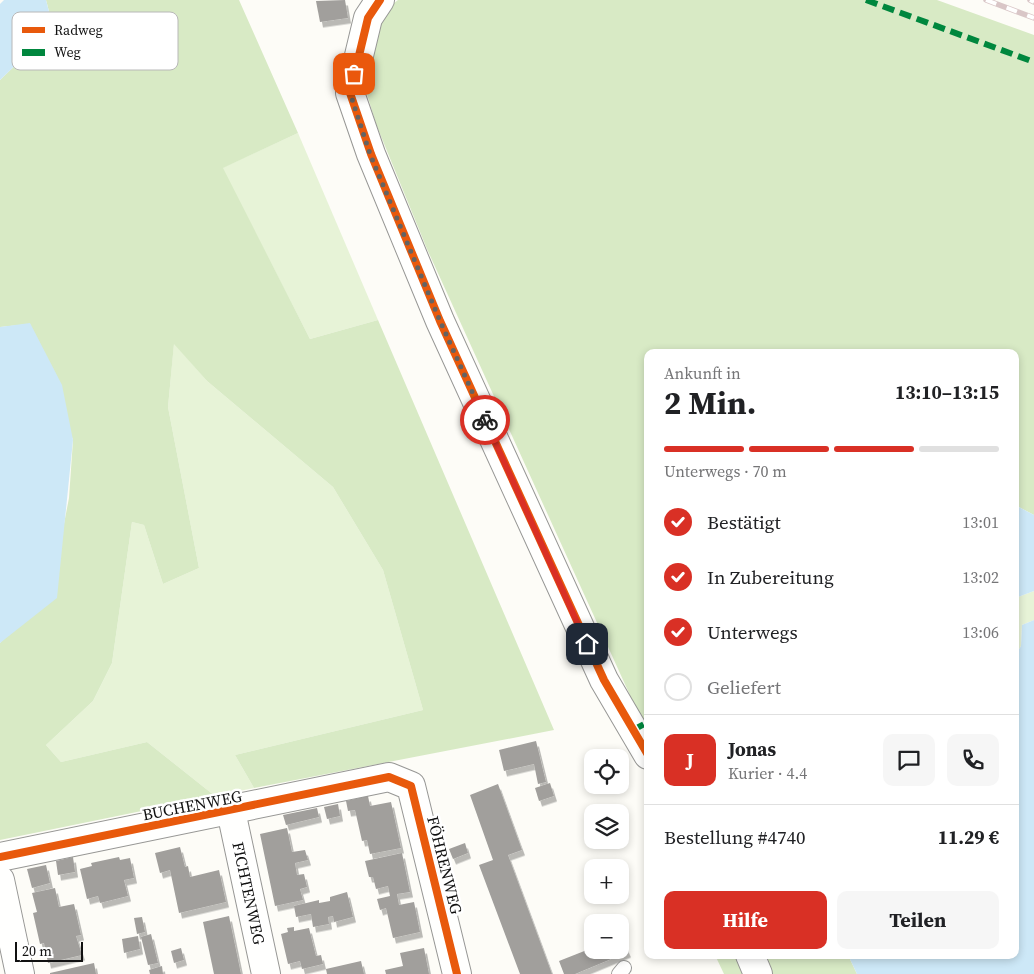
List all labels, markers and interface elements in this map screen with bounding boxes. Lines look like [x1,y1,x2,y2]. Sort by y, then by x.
legend [12,12,178,70]
text: Radweg [54,20,103,40]
text: Weg [54,42,81,62]
pin [333,53,375,95]
icon: bag [340,60,368,88]
text: Ankunft in [664,362,741,384]
text: 13:10–13:15 [895,379,999,405]
text: 2 Min. [664,381,756,425]
courier [460,395,510,445]
icon: bike [471,406,499,434]
text: Unterwegs · 70 m [664,460,787,482]
icon: check [664,508,692,536]
text: Bestätigt [707,509,781,535]
text: 13:01 [962,511,999,533]
icon: check [664,563,692,591]
text: In Zubereitung [707,564,834,590]
text: 13:02 [962,566,999,588]
icon: check [664,618,692,646]
text: Unterwegs [707,619,798,645]
text: 13:06 [962,621,999,643]
pin [566,623,608,665]
icon: home [573,630,601,658]
text: Geliefert [707,674,781,700]
button: chat [883,734,935,786]
button: phone [947,734,999,786]
text: Jonas [728,736,776,762]
text: J [686,747,694,773]
map controls [584,749,629,959]
button: locate [584,749,629,794]
text: Kurier · 4.4 [728,762,807,784]
street label: BUCHENWEG [140,785,244,825]
button: layers [584,804,629,849]
street label: FÖHRENWEG [422,814,468,916]
text: Bestellung #4740 [664,824,806,850]
text: 11.29 € [938,824,999,850]
street label: FICHTENWEG [227,840,271,946]
button: + [584,859,629,904]
button: Hilfe [664,891,827,949]
button: Teilen [837,891,999,949]
button: − [584,914,629,959]
scale bar [15,939,82,962]
text: 20 m [22,941,52,961]

